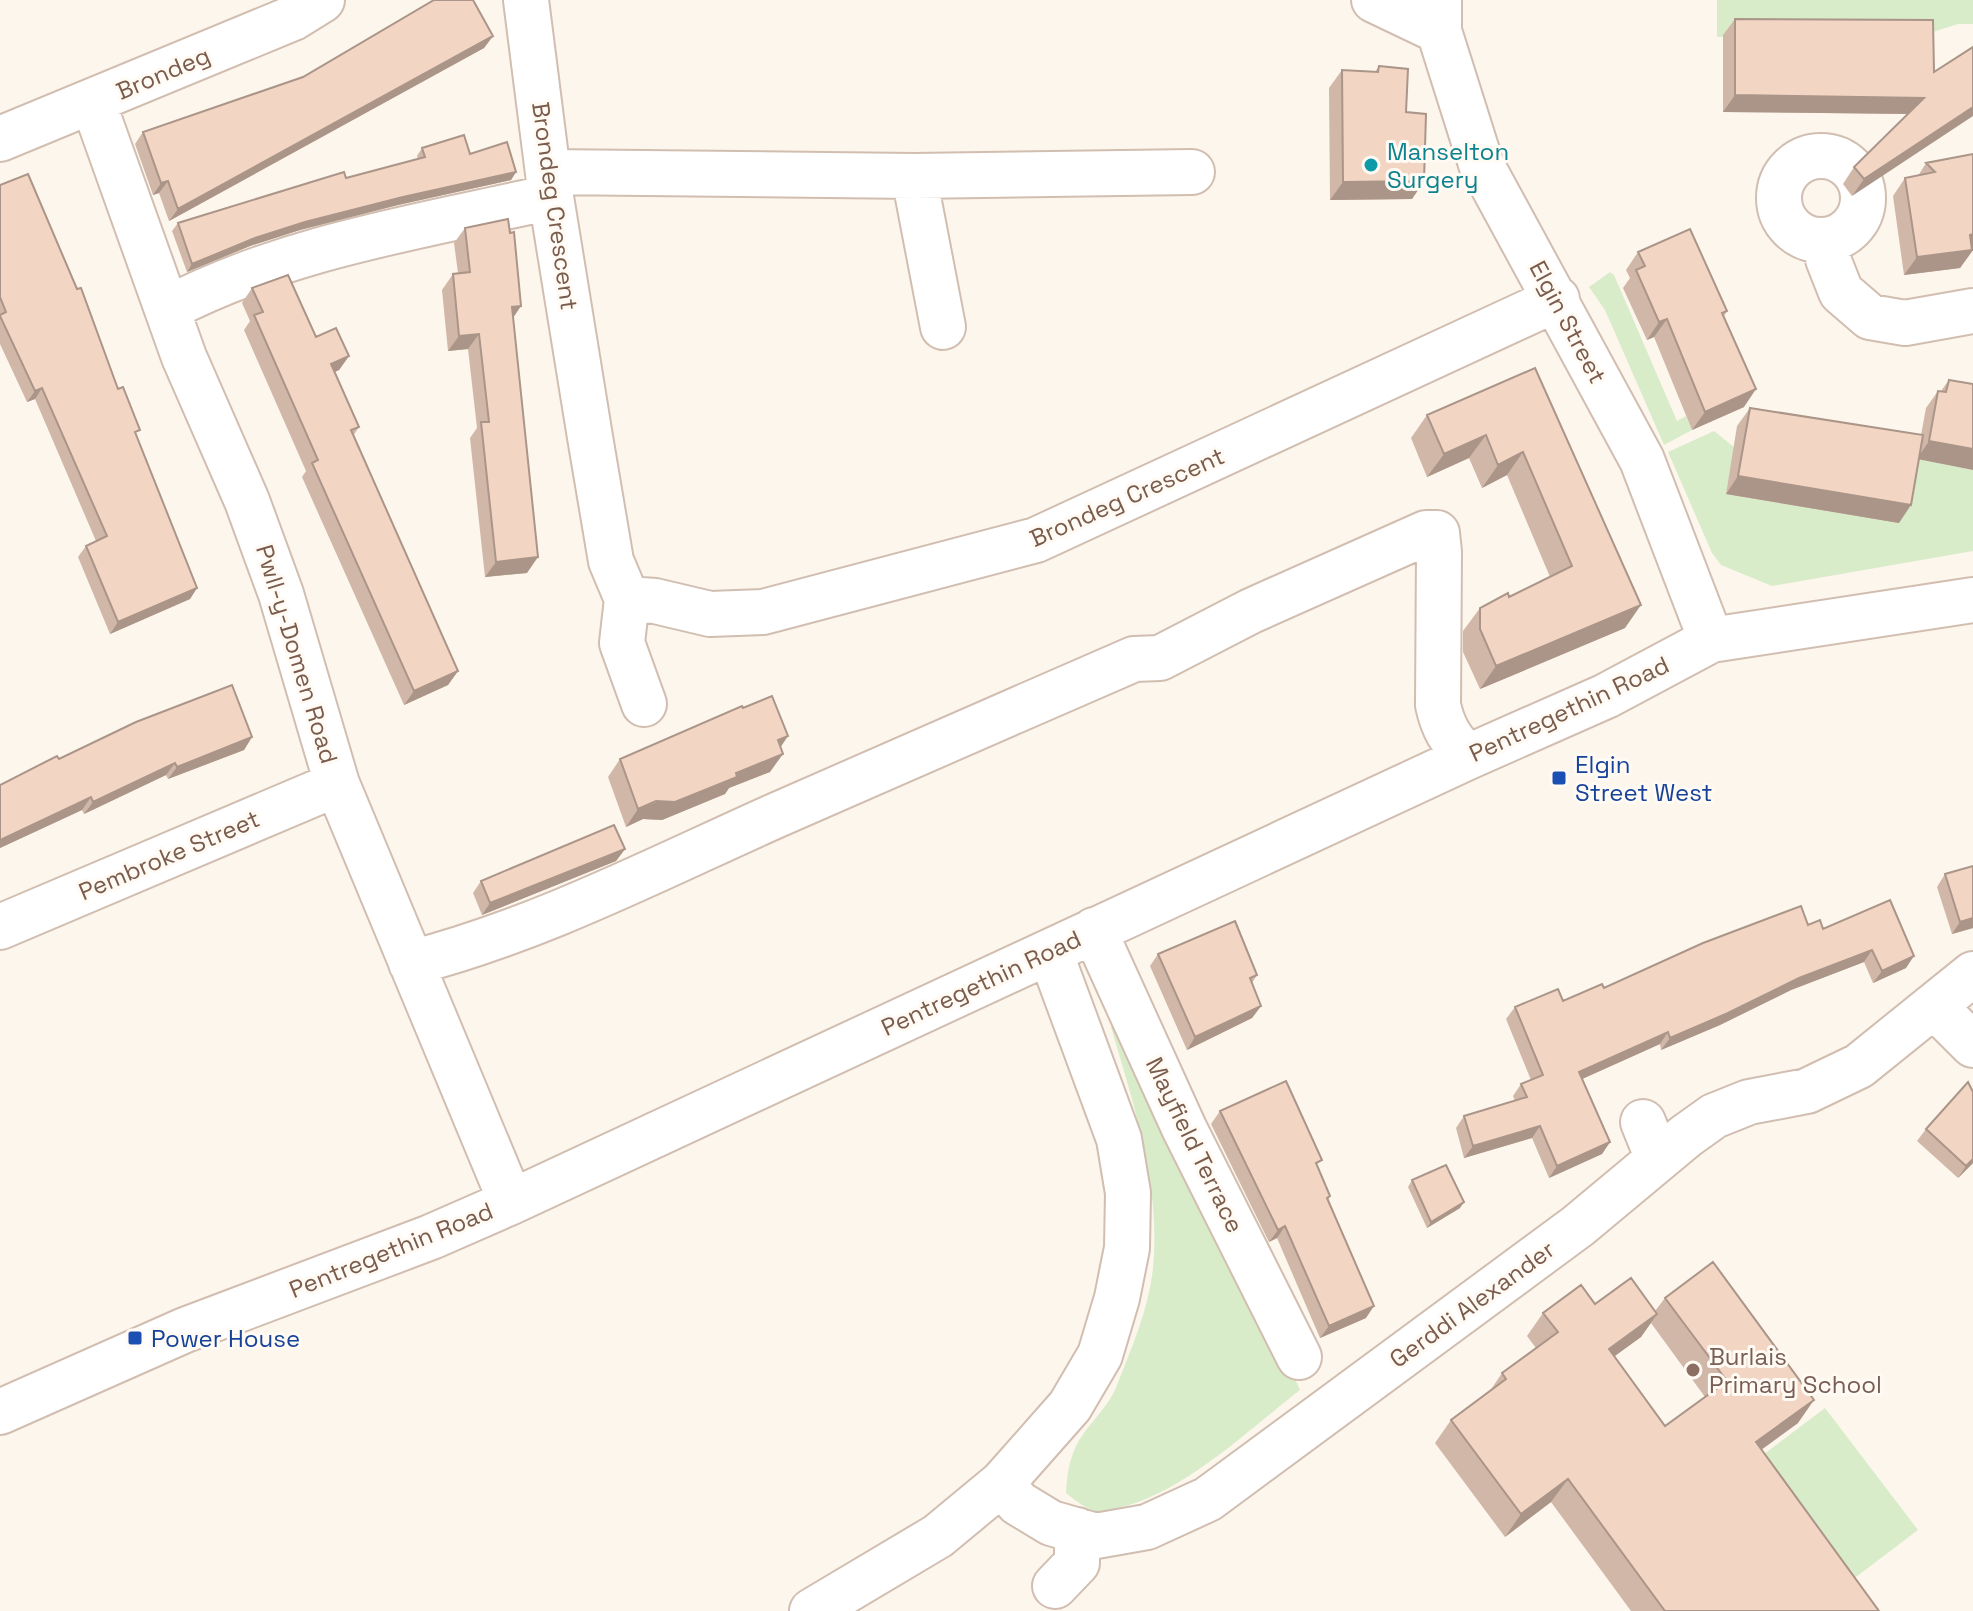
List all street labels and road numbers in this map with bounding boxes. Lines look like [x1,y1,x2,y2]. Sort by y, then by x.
street label: Brondeg [111,39,215,107]
street label: Brondeg Crescent [525,100,585,312]
street label: Elgin Street [1523,255,1613,389]
street label: Brondeg Crescent [1025,440,1229,554]
street label: Pwll-y-Domen Road [249,541,345,767]
street label: Pentregethin Road [1464,649,1674,769]
street label: Pembroke Street [74,803,264,907]
street label: Pentregethin Road [876,923,1086,1043]
street label: Mayfield Terrace [1139,1052,1251,1238]
street label: Pentregethin Road [285,1195,497,1305]
street label: Gerddi Alexander [1383,1234,1561,1374]

